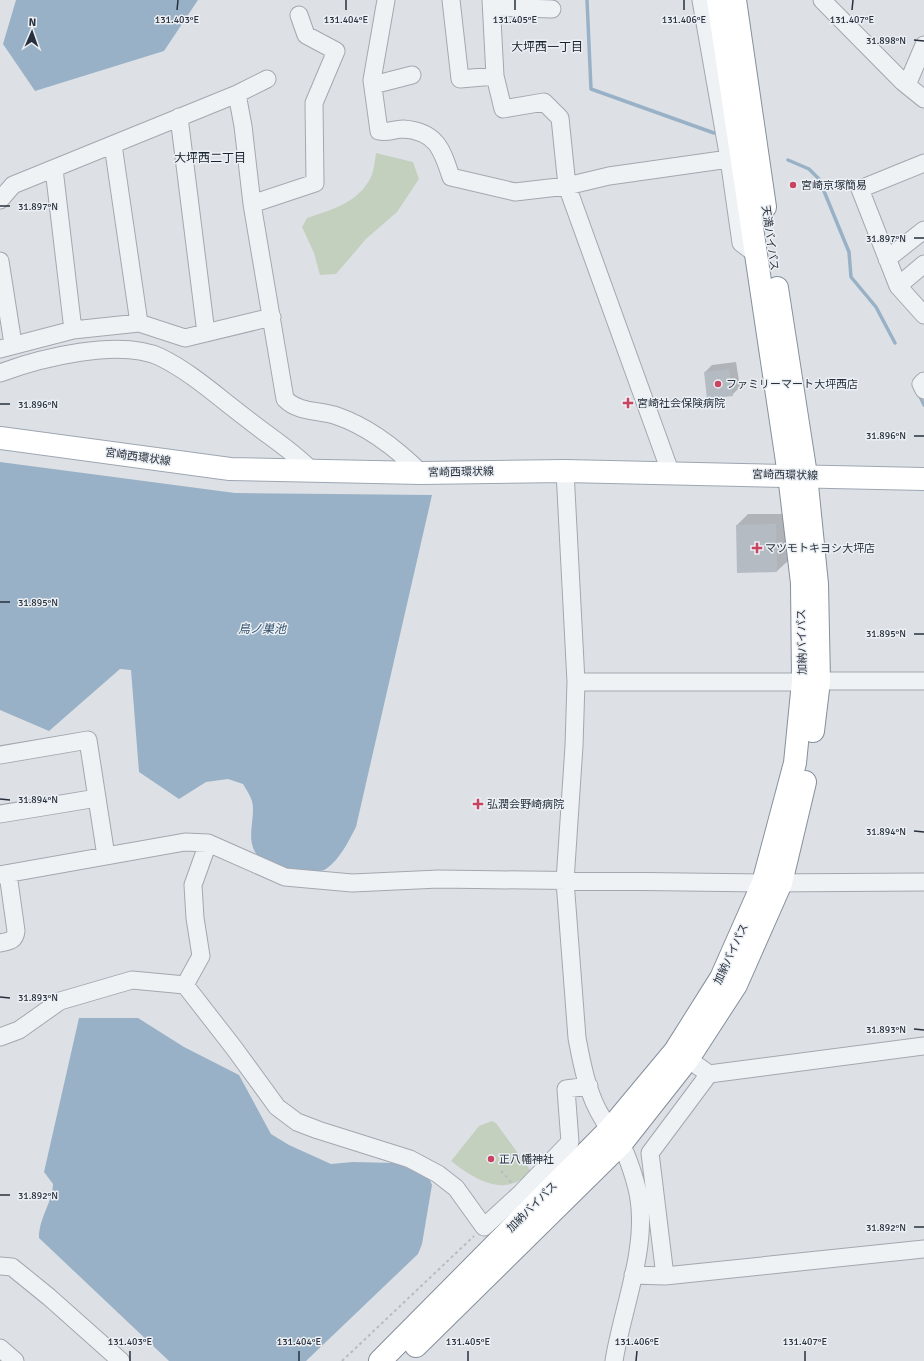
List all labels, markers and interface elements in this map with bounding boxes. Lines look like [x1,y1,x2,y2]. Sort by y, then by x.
north arrow [12,12,52,52]
text: 131.403°E [155,14,200,26]
text: 131.404°E [324,14,369,26]
text: 131.405°E [493,14,538,26]
text: 131.406°E [662,14,707,26]
text: 131.407°E [830,14,875,26]
text: N [28,16,36,29]
text: 31.898°N [866,35,906,47]
district label: 大坪西一丁目 [511,40,583,55]
district label: 大坪西二丁目 [174,151,246,166]
place label: 宮崎京塚簡易 [801,179,867,192]
marker: 宮崎京塚簡易 [788,180,798,190]
text: 31.897°N [18,201,58,213]
street label: 天満バイパス [759,205,781,271]
text: 31.897°N [866,233,906,245]
place label: ファミリーマート大坪西店 [726,378,858,391]
marker: ファミリーマート大坪西店 [713,379,723,389]
marker: 宮崎社会保険病院 [622,397,634,409]
place label: 宮崎社会保険病院 [637,397,725,410]
text: 31.896°N [18,399,58,411]
text: 31.896°N [866,430,906,442]
street label: 宮崎西環状線 [104,446,172,468]
street label: 宮崎西環状線 [428,465,494,479]
street label: 宮崎西環状線 [752,468,818,482]
place label: マツモトキヨシ大坪店 [765,542,875,555]
marker: マツモトキヨシ大坪店 [752,543,762,553]
text: 31.895°N [18,597,58,609]
street label: 加納バイパス [795,609,809,675]
water label: 鳥ノ巣池 [238,622,287,637]
text: 31.895°N [866,628,906,640]
text: 31.894°N [18,794,58,806]
marker: 弘潤会野崎病院 [472,798,484,810]
place label: 弘潤会野崎病院 [487,798,564,811]
text: 31.894°N [866,826,906,838]
street label: 加納バイパス [711,921,751,987]
text: 31.893°N [18,992,58,1004]
text: 31.893°N [866,1024,906,1036]
place label: 正八幡神社 [499,1153,554,1166]
marker: 正八幡神社 [486,1154,496,1164]
street label: 加納バイパス [504,1179,560,1235]
text: 31.892°N [18,1190,58,1202]
text: 31.892°N [866,1222,906,1234]
text: 131.403°E [108,1336,153,1348]
text: 131.404°E [277,1336,322,1348]
text: 131.405°E [446,1336,491,1348]
text: 131.406°E [615,1336,660,1348]
text: 131.407°E [783,1336,828,1348]

